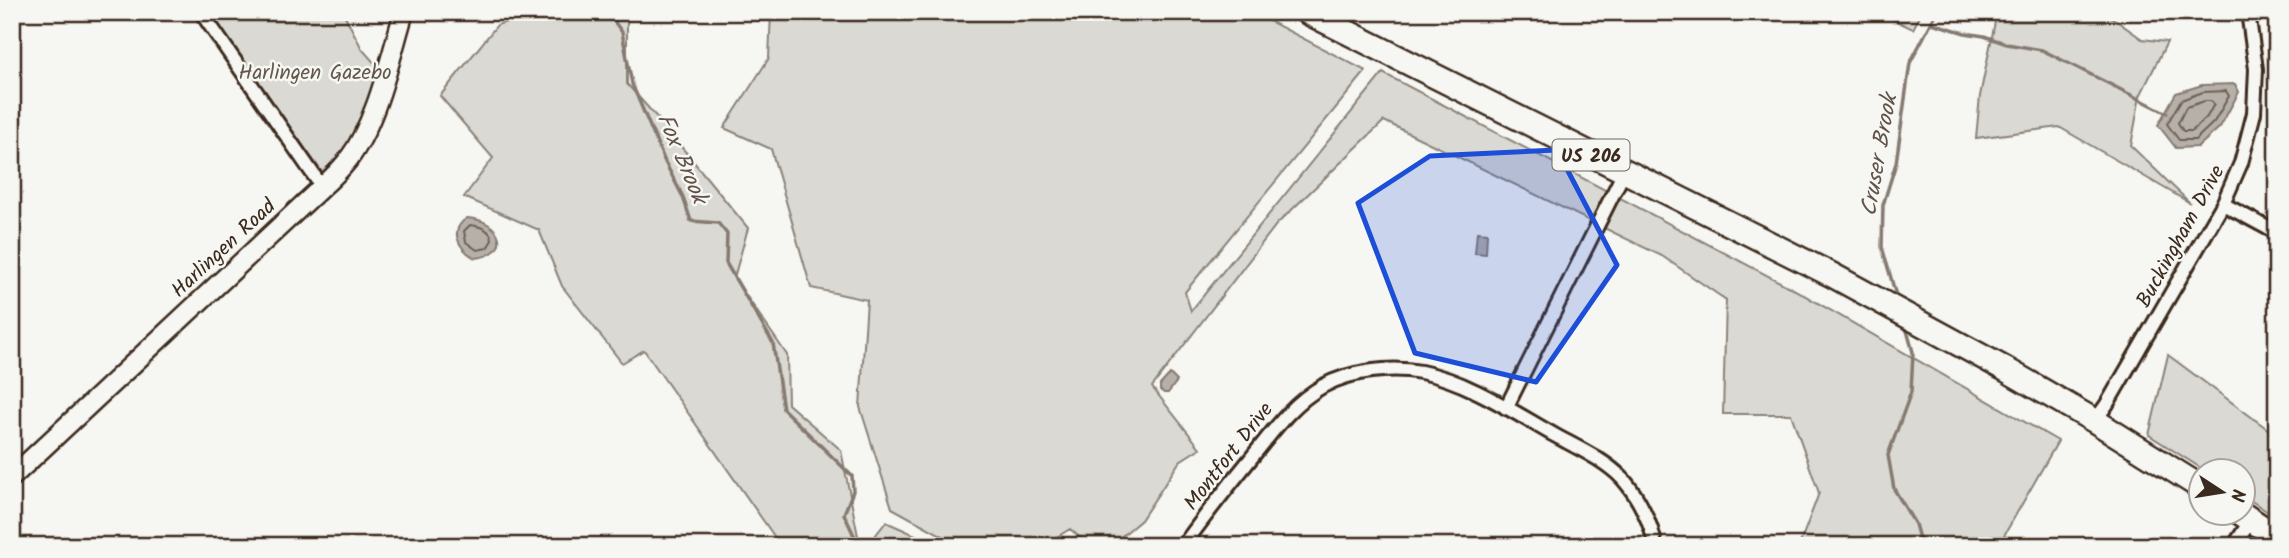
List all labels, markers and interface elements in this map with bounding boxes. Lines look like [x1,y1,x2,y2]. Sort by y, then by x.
park label: Harlingen Gazebo [238,57,392,90]
water label: Cruser Brook [1852,88,1909,219]
water label: Fox Brook [646,108,718,213]
road number: US 206 [1552,140,1630,170]
street label: Buckingham Drive [2128,159,2235,314]
street label: Harlingen Road [164,191,284,307]
street label: Montfort Drive [1176,395,1283,518]
north arrow [2188,456,2258,526]
text: N [2221,486,2253,504]

